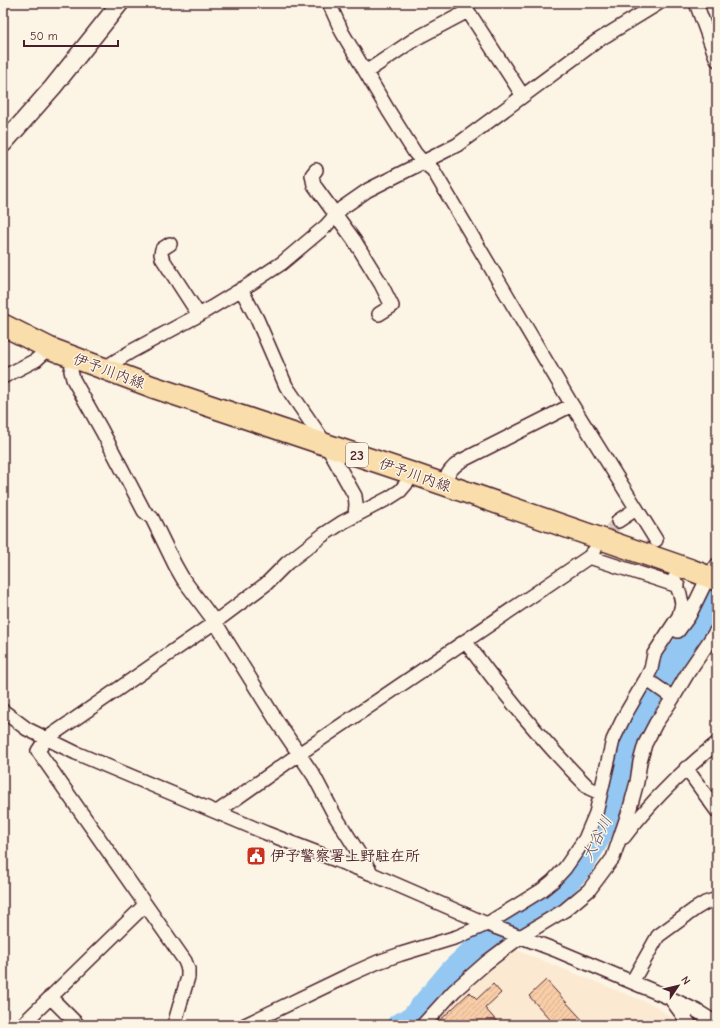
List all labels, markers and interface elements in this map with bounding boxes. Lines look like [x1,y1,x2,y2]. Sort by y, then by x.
scale bar [24,22,118,48]
text: 50 m [30,29,58,43]
street label: 伊予川内線 [71,350,147,392]
road number: 23 [346,443,368,467]
street label: 伊予川内線 [377,454,453,496]
water label: 大谷川 [578,813,616,864]
public building icon: 伊予警察署上野駐在所 [245,845,267,867]
place label: 伊予警察署上野駐在所 [270,847,420,865]
north arrow [658,966,698,1006]
text: N [678,974,693,987]

